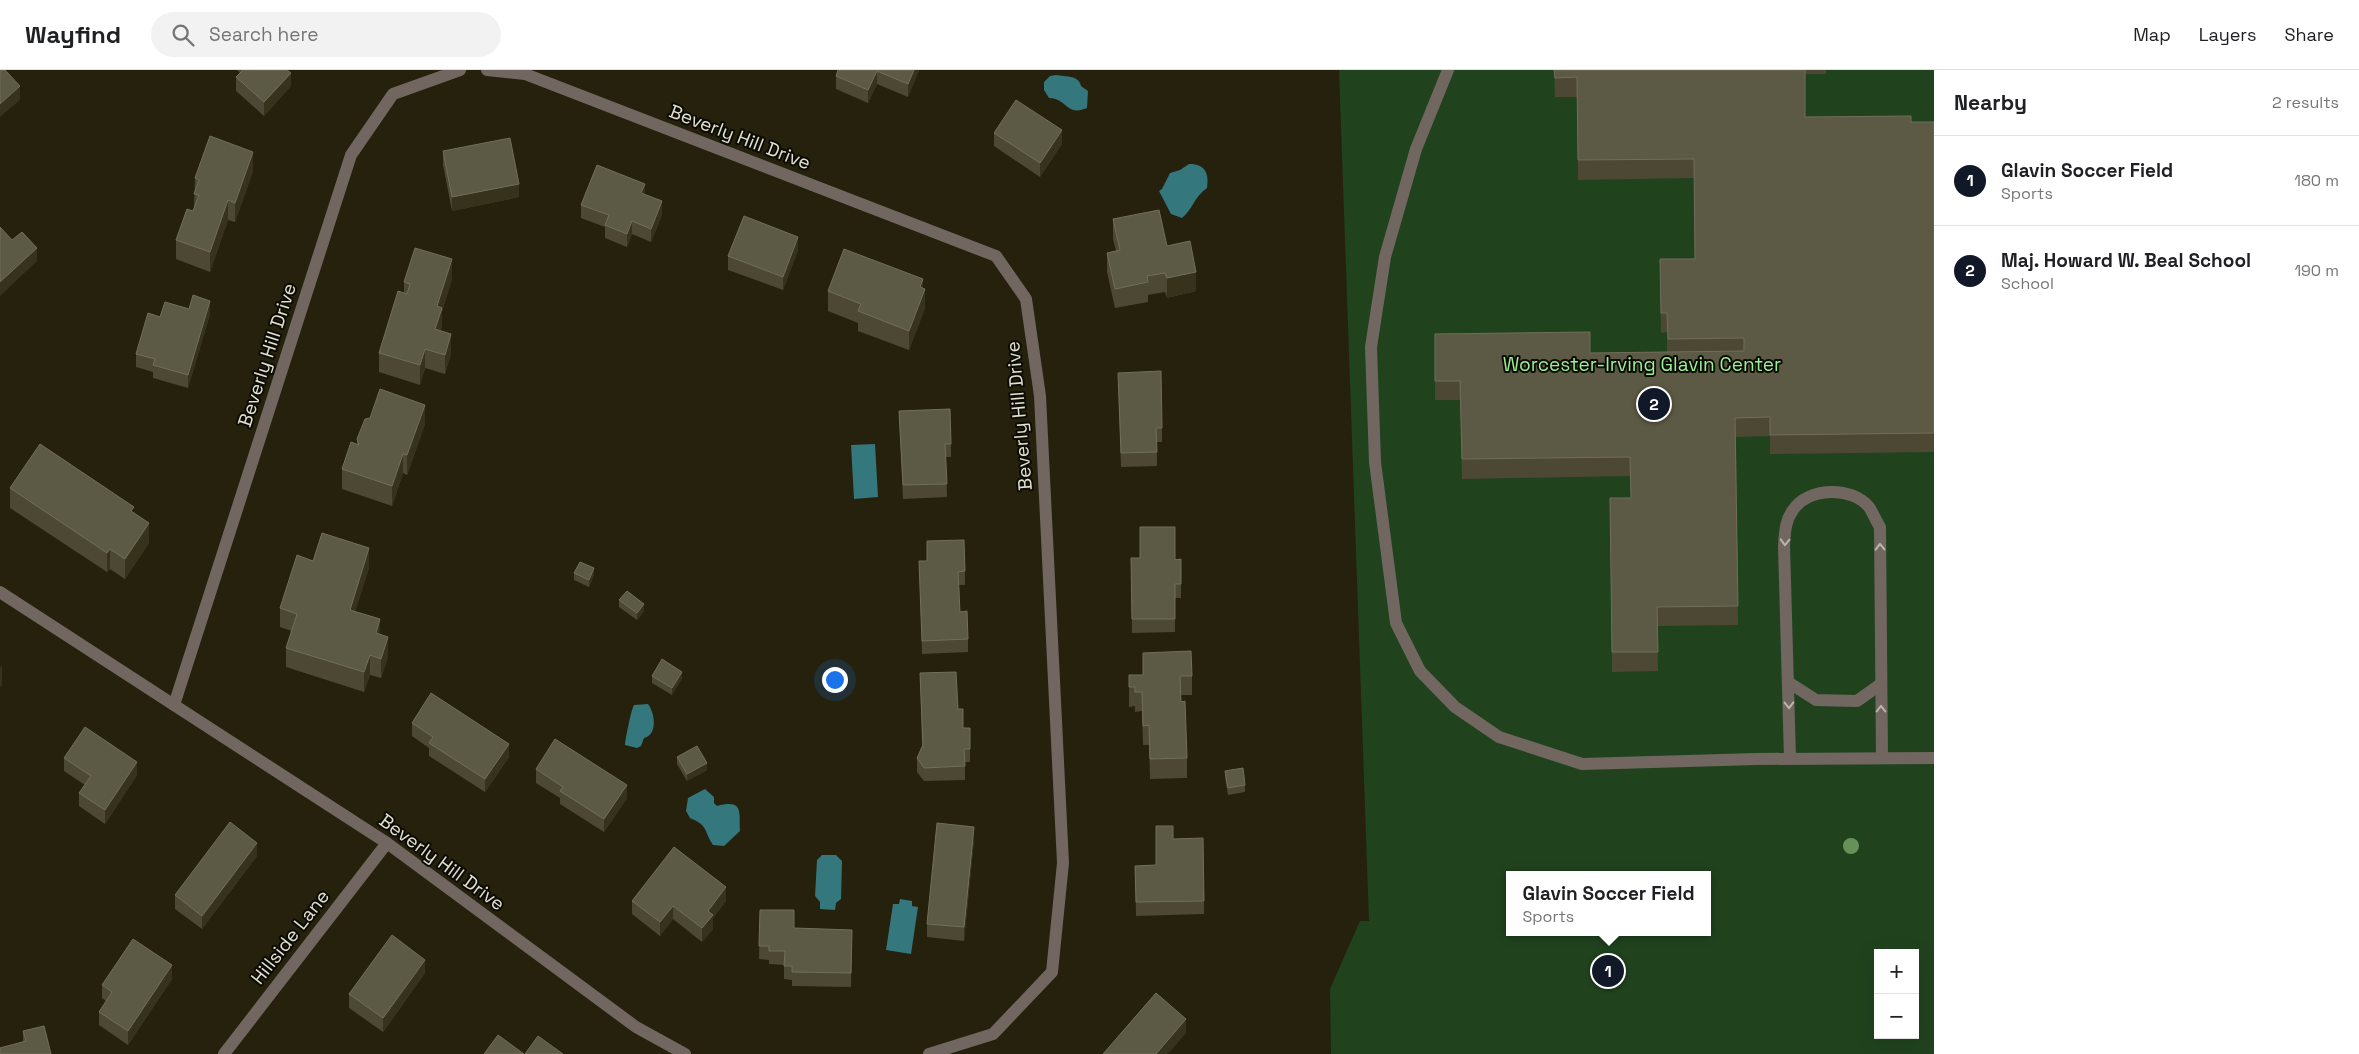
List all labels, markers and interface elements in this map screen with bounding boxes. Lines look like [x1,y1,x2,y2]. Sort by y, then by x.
search box [151,12,501,57]
text: Wayfind [25,19,121,50]
icon: search [169,21,197,49]
text: Search here [209,22,319,47]
text: Map [2133,23,2171,46]
text: Layers [2199,23,2256,46]
text: Share [2284,23,2334,46]
text: Nearby [1954,89,2027,116]
text: 2 results [2272,92,2339,113]
street label: Beverly Hill Drive [666,99,814,175]
text: Glavin Soccer Field [2001,158,2173,183]
text: 1 [1966,170,1974,191]
text: 180 m [2294,170,2339,191]
text: Sports [2001,183,2053,204]
text: Maj. Howard W. Beal School [2001,248,2251,273]
text: 2 [1965,260,1975,281]
text: 190 m [2294,260,2339,281]
text: School [2001,273,2054,294]
street label: Beverly Hill Drive [232,280,302,430]
street label: Beverly Hill Drive [1000,340,1038,492]
park label: Worcester-Irving Glavin Center [1503,352,1781,377]
pin: 2 [1638,385,1670,423]
one-way arrow [1779,539,1790,547]
one-way arrow [1875,543,1885,550]
your location [822,667,848,693]
one-way arrow [1783,701,1794,709]
one-way arrow [1876,705,1886,713]
street label: Beverly Hill Drive [374,808,510,916]
popup [1506,871,1711,936]
text: Glavin Soccer Field [1522,881,1695,906]
street label: Hillside Lane [245,885,335,989]
text: Sports [1522,906,1574,927]
map controls [1874,949,1919,1039]
button: + [1874,949,1919,994]
pin: 1 [1592,952,1624,990]
button: − [1874,994,1919,1039]

